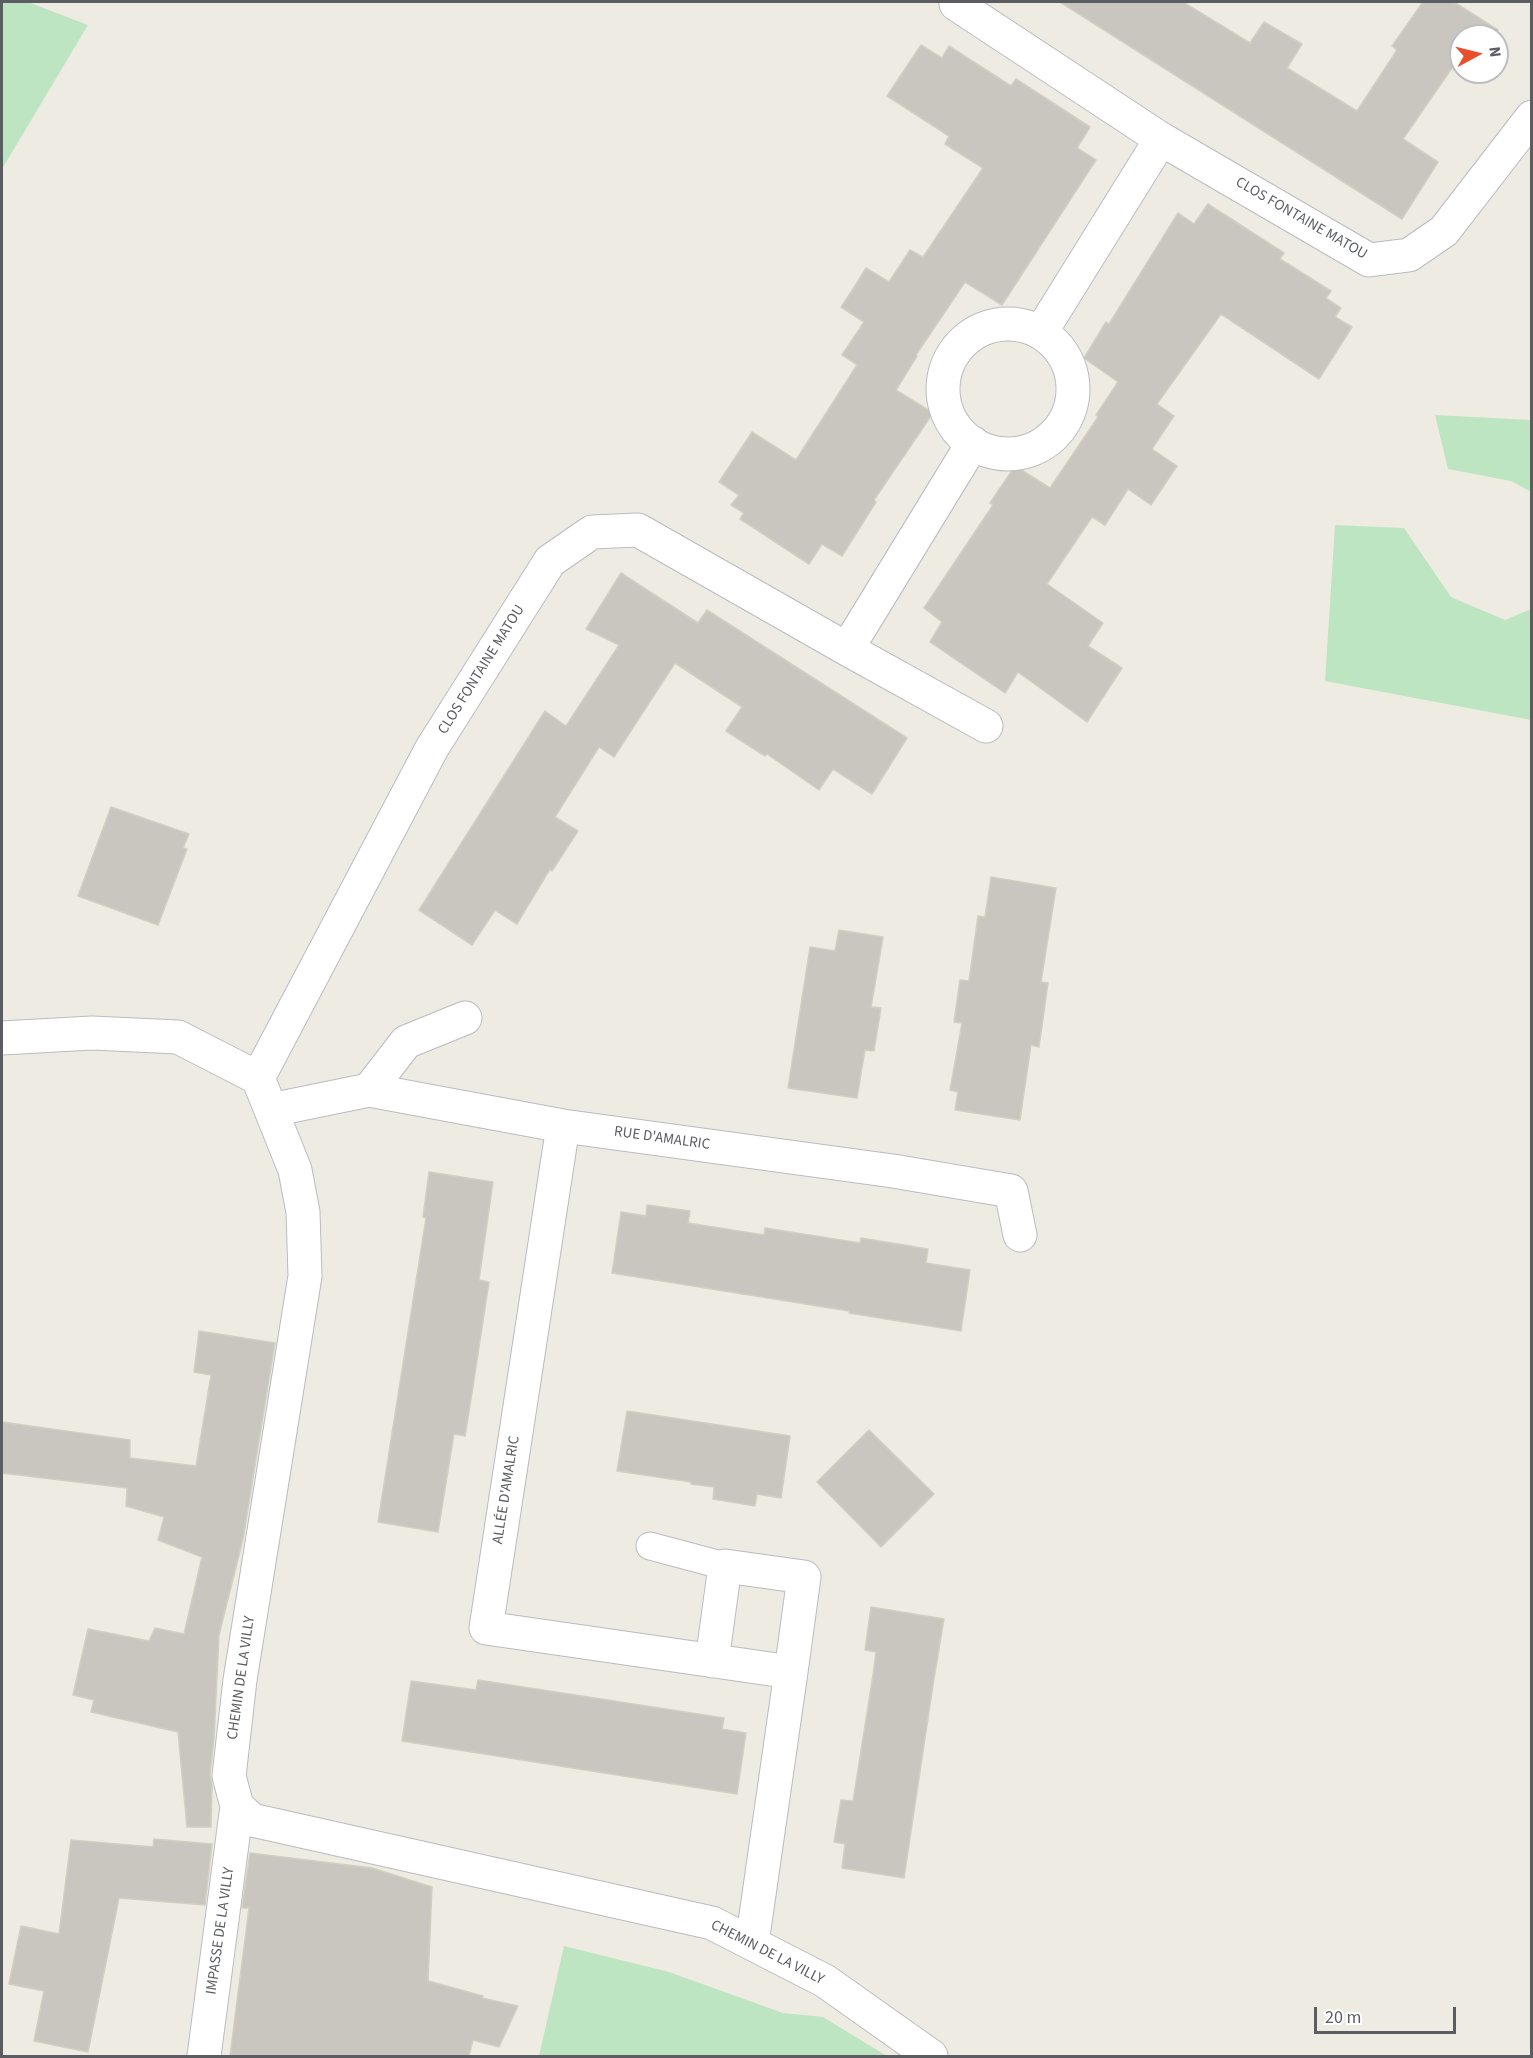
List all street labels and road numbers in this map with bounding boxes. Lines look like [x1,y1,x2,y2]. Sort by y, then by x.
street label: CLOS FONTAINE MATOU [1232,174,1370,264]
street label: CLOS FONTAINE MATOU [435,602,529,738]
street label: RUE D'AMALRIC [613,1123,711,1155]
street label: ALLÉE D'AMALRIC [490,1435,524,1545]
street label: CHEMIN DE LA VILLY [224,1615,260,1741]
street label: IMPASSE DE LA VILLY [203,1866,239,1996]
street label: CHEMIN DE LA VILLY [707,1917,827,1989]

